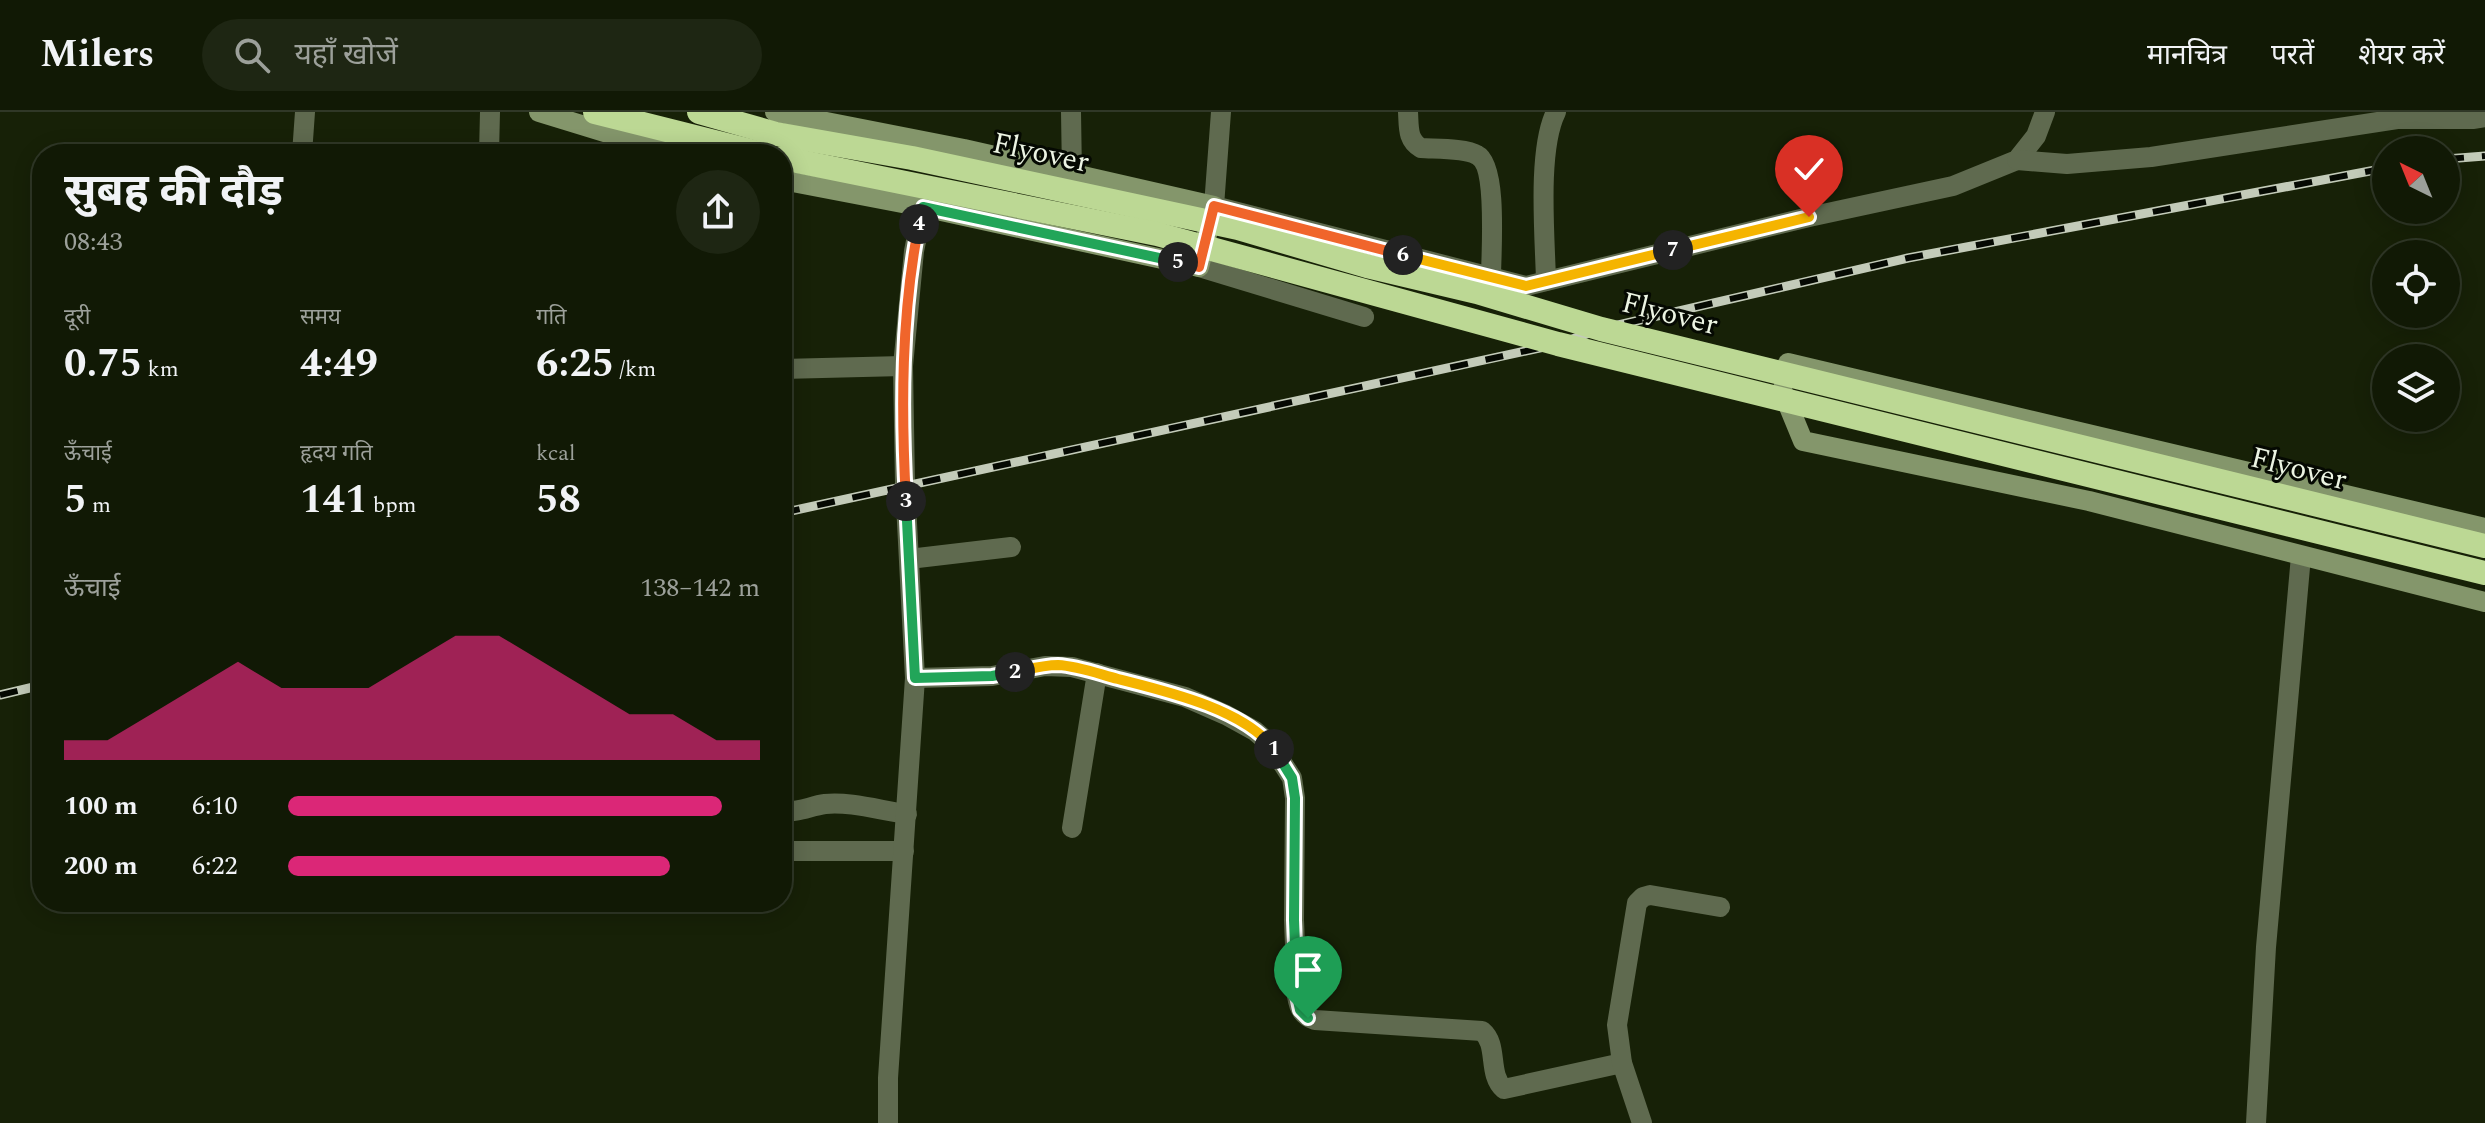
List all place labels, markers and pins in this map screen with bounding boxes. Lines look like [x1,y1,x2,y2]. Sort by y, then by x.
pin [1775,135,1843,217]
pin: 4 [899,204,939,244]
pin: 7 [1653,230,1693,270]
pin: 6 [1383,235,1423,275]
pin: 5 [1158,242,1198,282]
pin: 3 [886,481,926,521]
pin: 2 [995,652,1035,692]
pin: 1 [1254,729,1294,769]
pin [1274,936,1342,1018]

